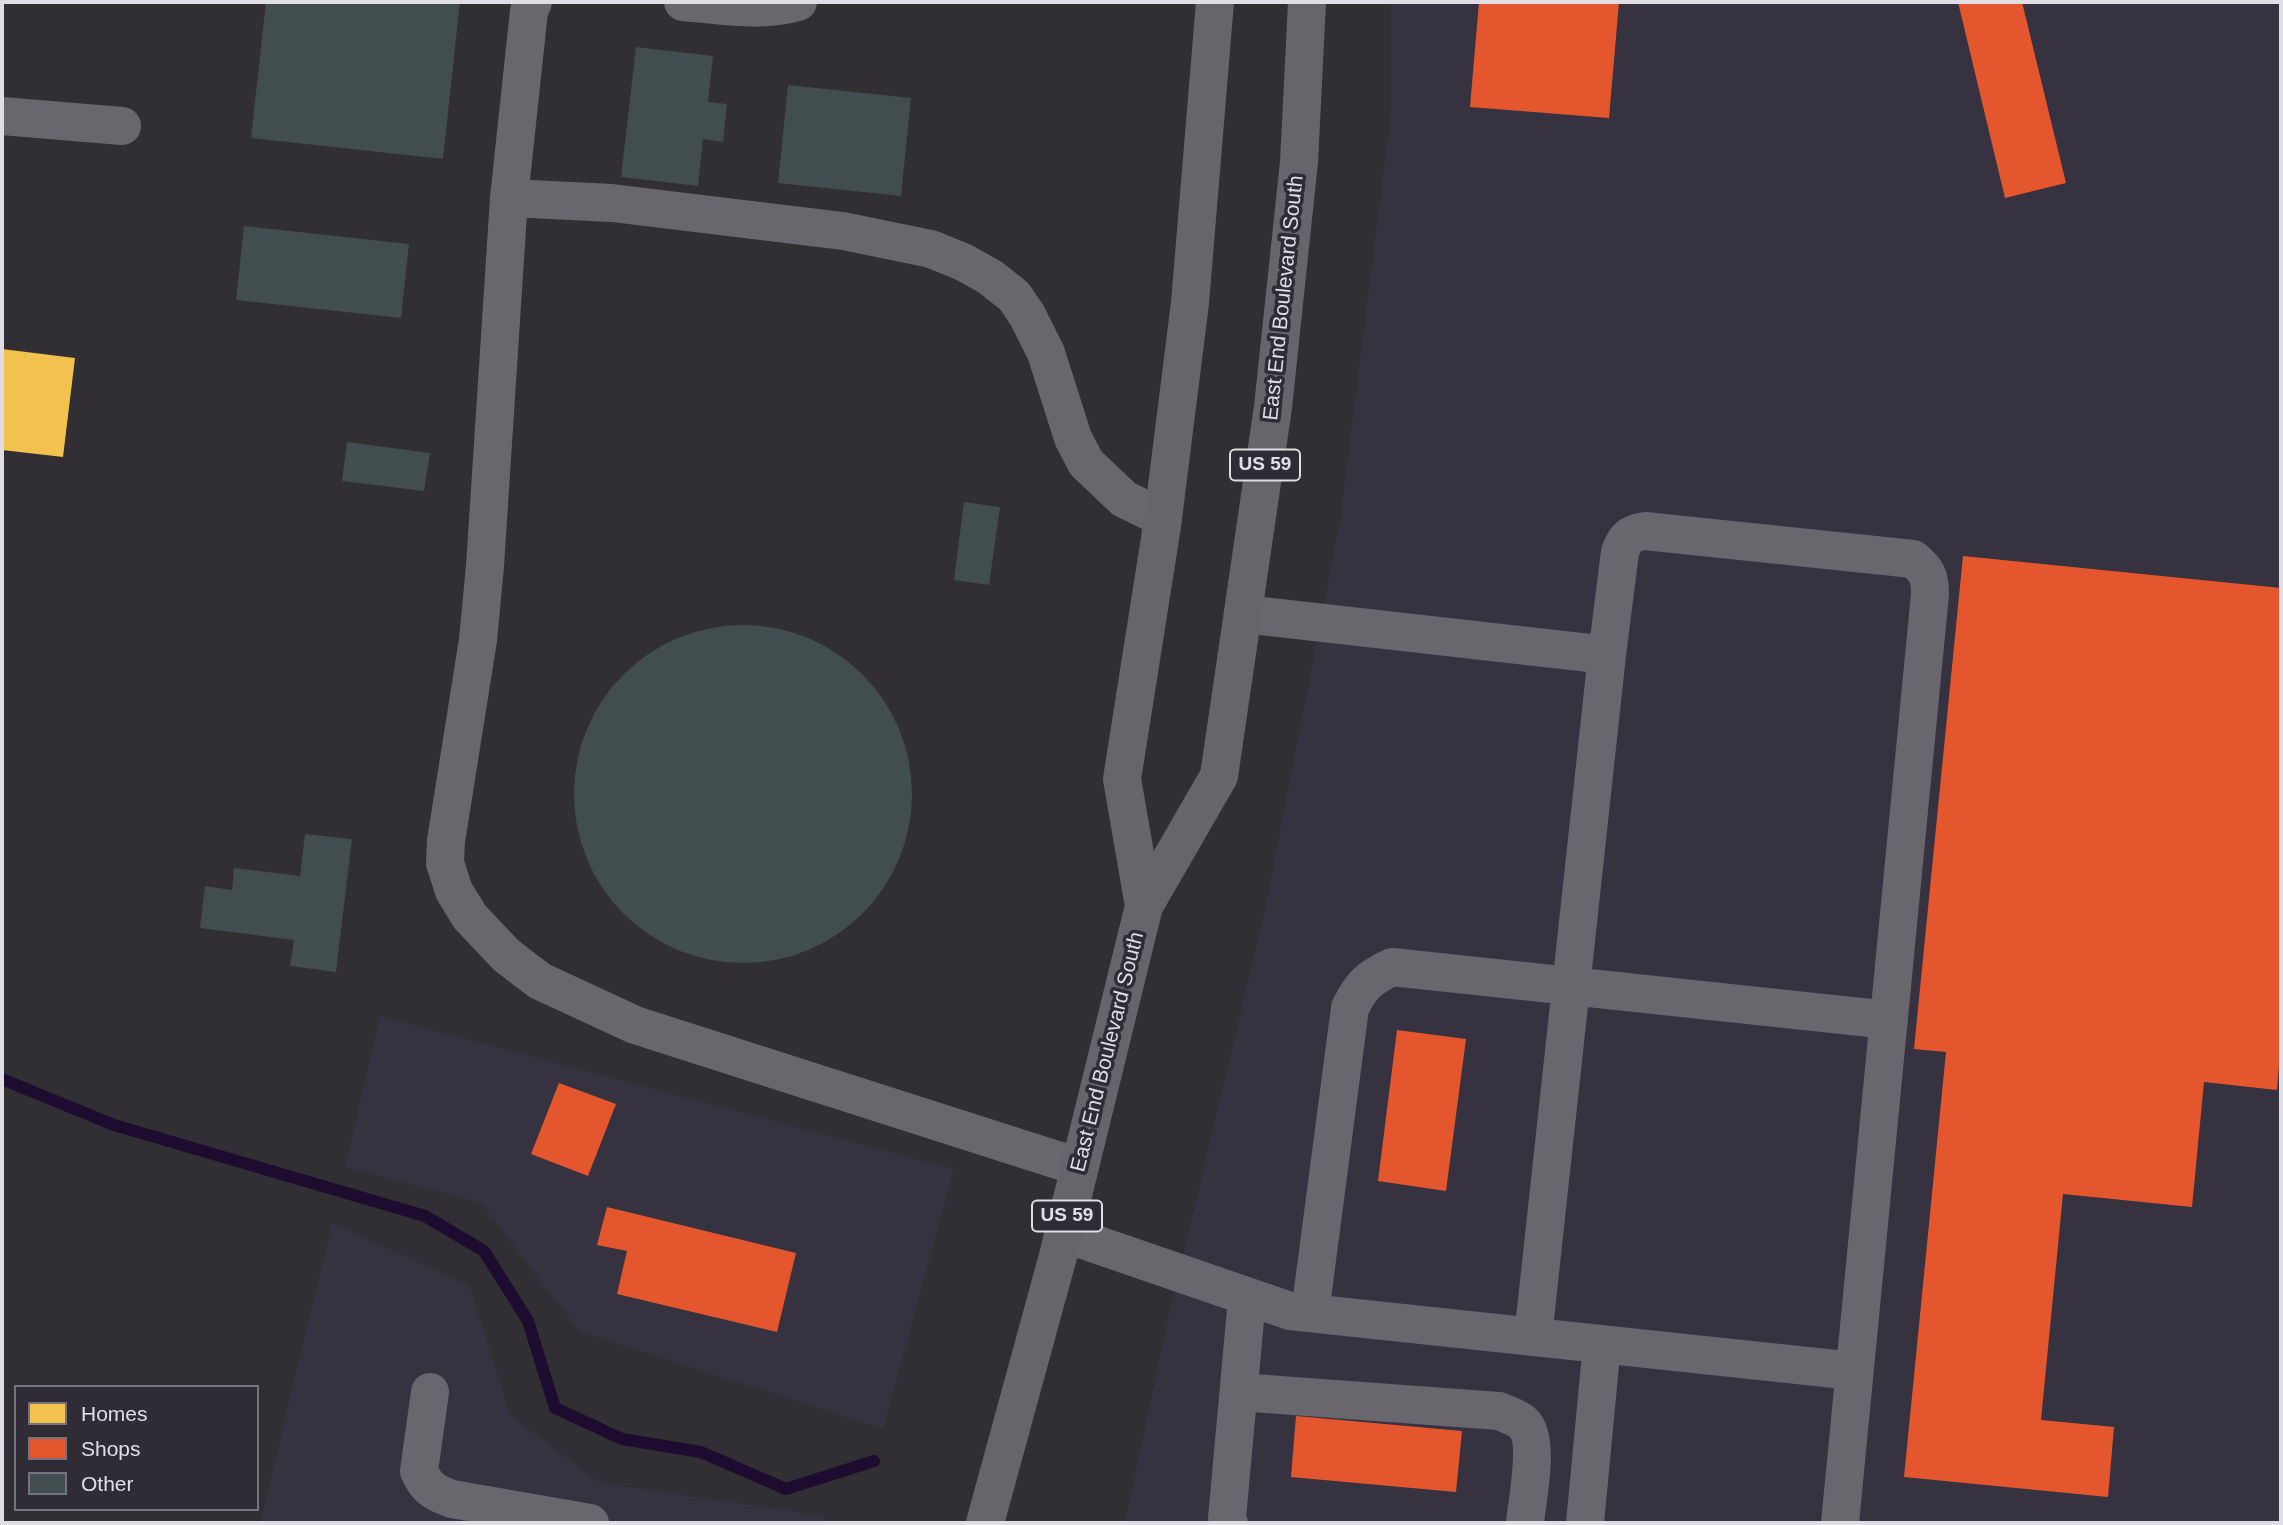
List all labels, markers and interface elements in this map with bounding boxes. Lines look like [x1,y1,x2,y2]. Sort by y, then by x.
street label: East End Boulevard South [1259,174,1309,422]
road number: US 59 [1230,450,1300,480]
street label: East End Boulevard South [1066,929,1150,1175]
road number: US 59 [1032,1200,1102,1232]
legend [14,1385,259,1511]
text: Homes [81,1402,148,1425]
text: Shops [81,1437,141,1460]
text: Other [81,1472,134,1495]

